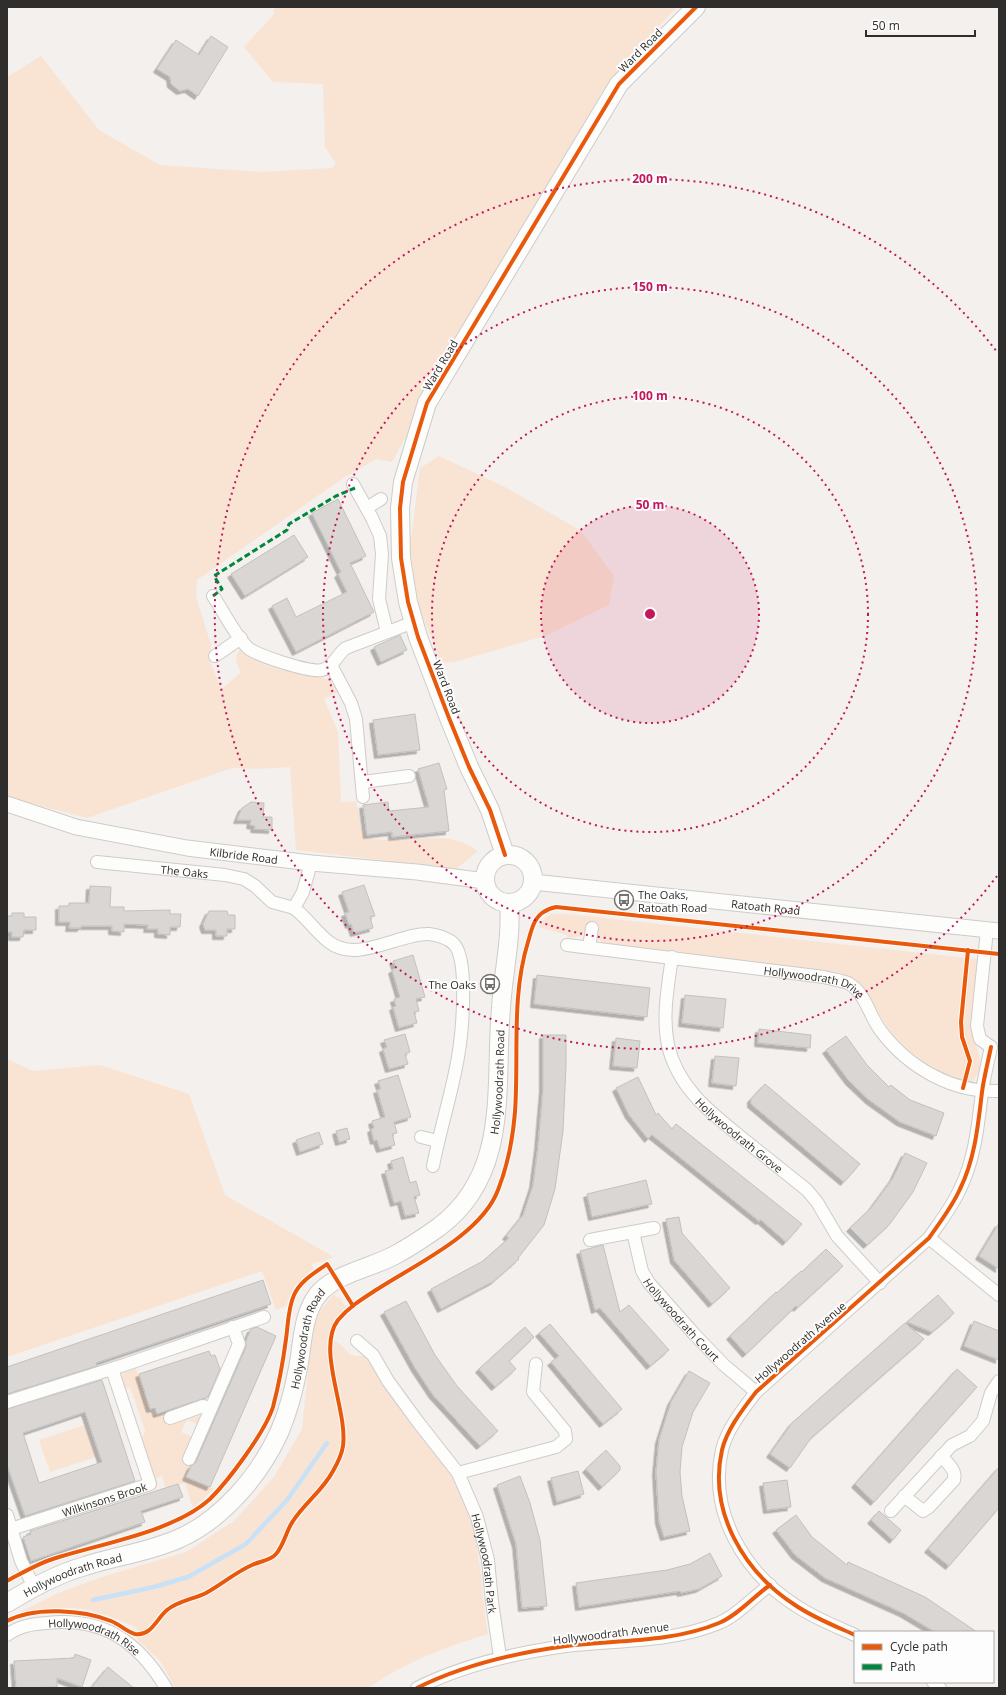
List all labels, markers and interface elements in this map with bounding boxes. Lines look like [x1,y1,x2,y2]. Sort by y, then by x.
scale bar [866,12,975,38]
text: 50 m [872,17,900,34]
street label: Ward Road [615,25,665,75]
text: 200 m [632,170,668,187]
text: 150 m [632,278,668,295]
street label: Ward Road [419,337,461,393]
text: 100 m [632,387,668,404]
text: 50 m [636,496,664,513]
centre of rings [643,607,657,621]
street label: Ward Road [430,658,464,716]
street label: Kilbride Road [209,843,279,866]
street label: The Oaks [160,861,209,881]
place label: The Oaks, Ratoath Road [638,887,707,915]
bus stop icon: The Oaks, Ratoath Road [613,889,635,911]
street label: Ratoath Road [730,895,801,918]
street label: Hollywoodrath Drive [763,962,868,1001]
bus stop icon: The Oaks [479,973,501,995]
place label: The Oaks [428,977,476,992]
street label: Hollywoodrath Road [486,1029,507,1135]
street label: Hollywoodrath Grove [693,1094,786,1176]
street label: Hollywoodrath Court [640,1275,724,1364]
street label: Hollywoodrath Road [286,1284,328,1390]
street label: Hollywoodrath Avenue [751,1298,849,1386]
street label: Wilkinsons Brook [60,1478,149,1520]
street label: Hollywoodrath Park [469,1512,501,1615]
street label: Hollywoodrath Road [20,1549,123,1600]
street label: Hollywoodrath Rise [47,1615,144,1658]
street label: Hollywoodrath Avenue [552,1618,670,1648]
legend [854,1631,994,1683]
text: Cycle path [890,1638,948,1655]
text: Path [890,1658,916,1675]

